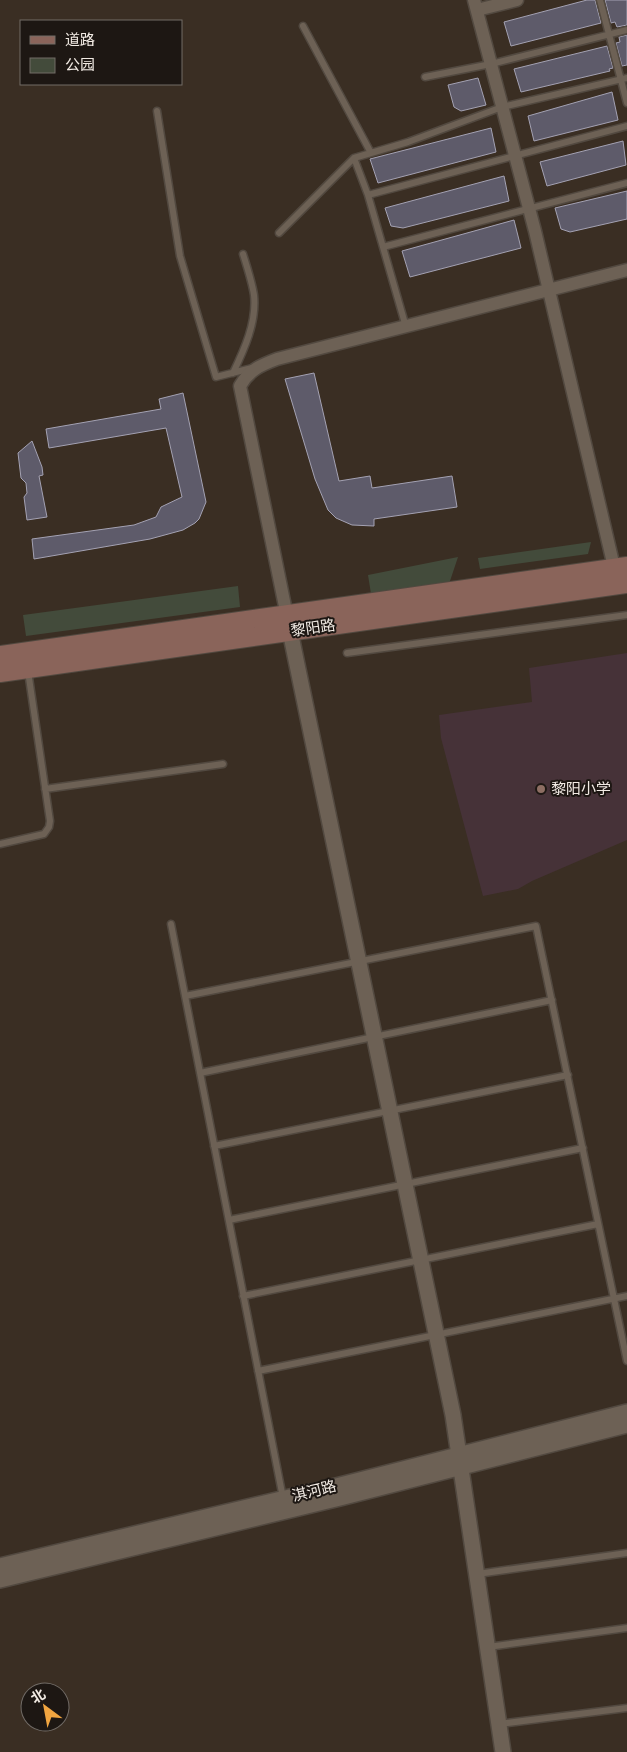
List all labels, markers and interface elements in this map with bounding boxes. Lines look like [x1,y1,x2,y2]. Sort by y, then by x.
legend [20,20,182,85]
text: 道路 [65,31,95,49]
text: 公园 [65,56,95,74]
street label: 黎阳路 [289,616,337,640]
place label: 黎阳小学 [551,780,611,798]
marker: 黎阳小学 [535,783,547,795]
street label: 淇河路 [290,1477,338,1505]
north arrow [20,1682,70,1732]
text: 北 [28,1685,49,1707]

